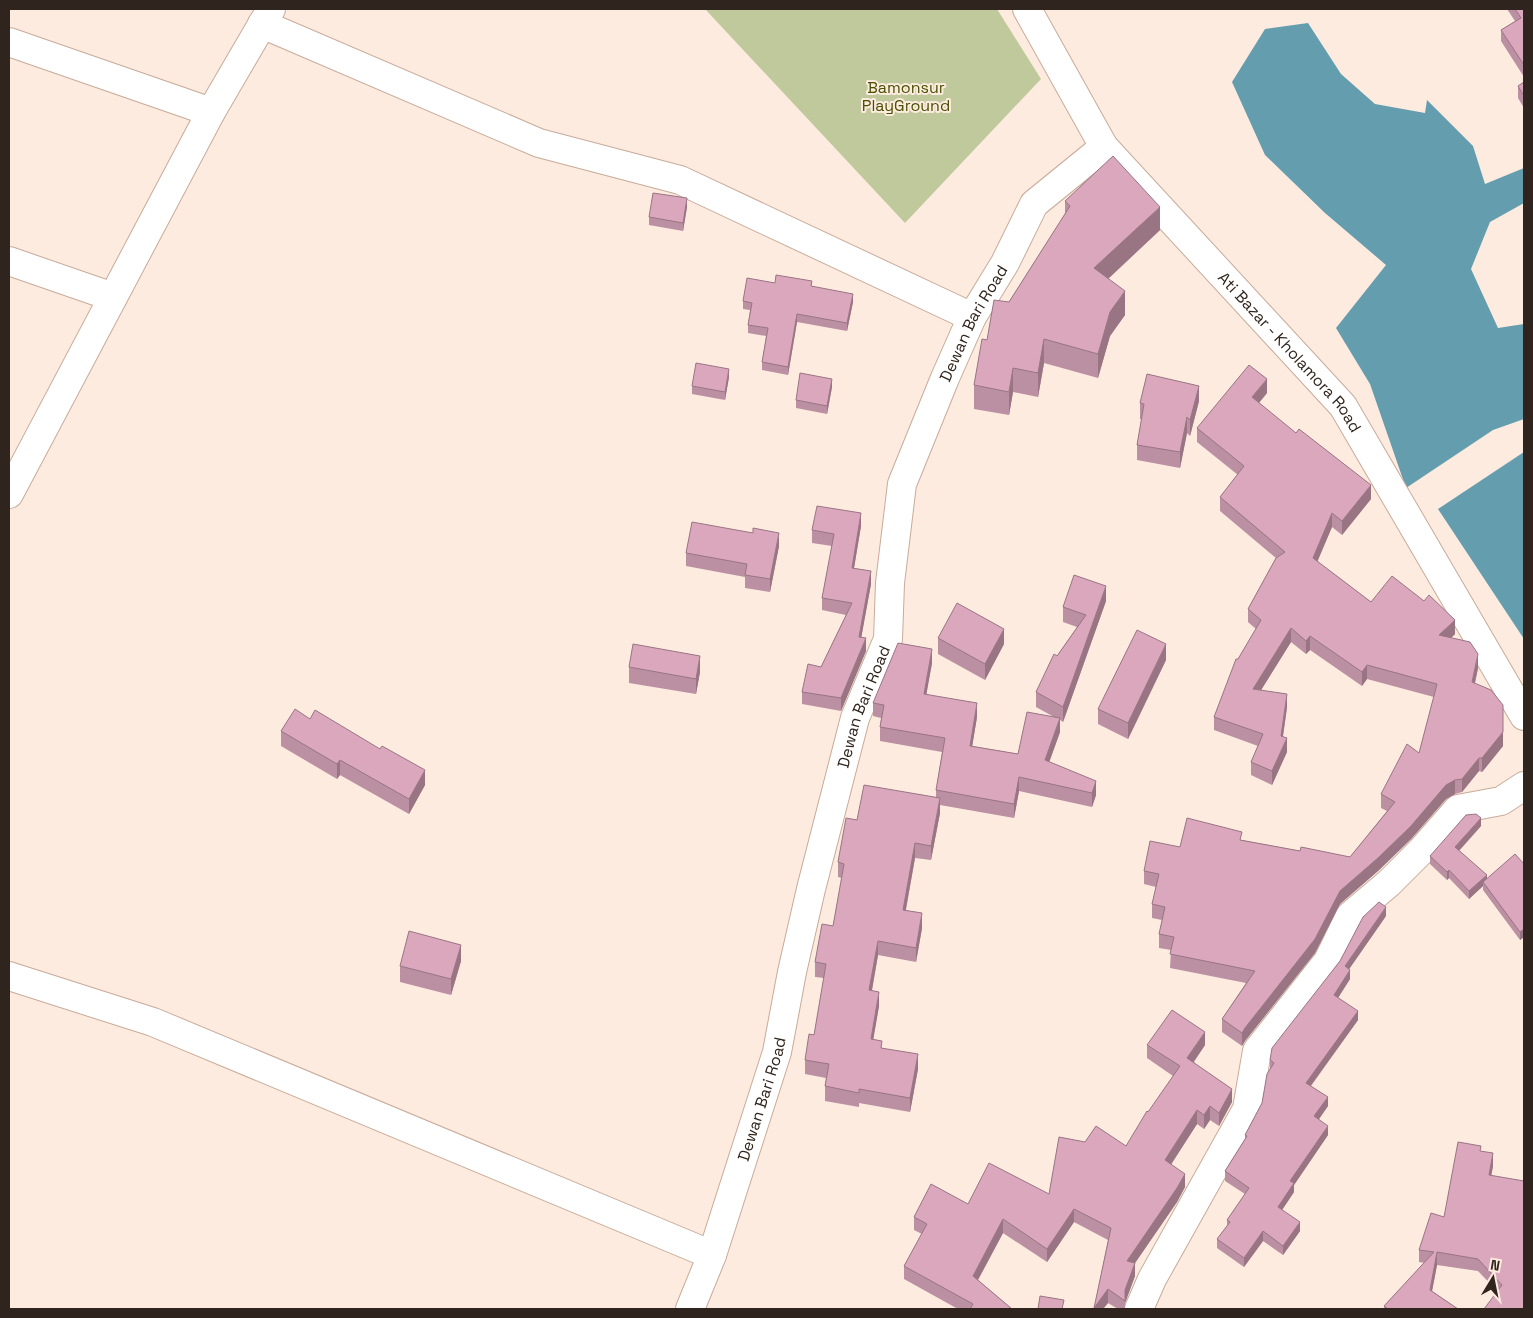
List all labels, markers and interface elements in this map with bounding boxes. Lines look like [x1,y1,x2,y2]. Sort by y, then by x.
park label: Bamonsur PlayGround [862,77,950,116]
street label: Dewan Bari Road [935,261,1012,385]
street label: Ati Bazar - Kholamora Road [1213,267,1366,436]
street label: Dewan Bari Road [833,642,895,770]
street label: Dewan Bari Road [733,1035,791,1164]
north arrow [1468,1253,1518,1303]
text: N [1489,1256,1501,1275]

